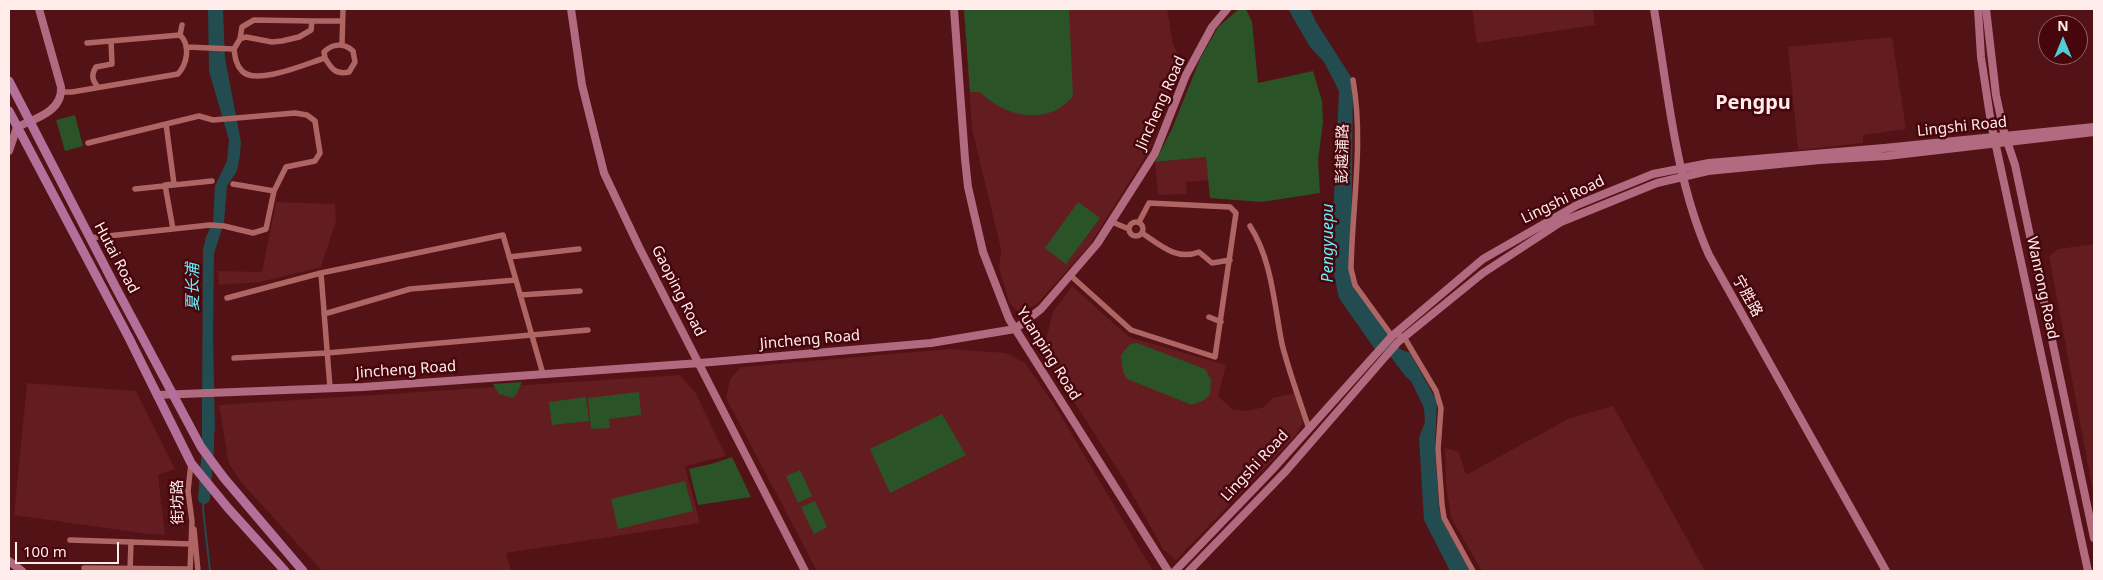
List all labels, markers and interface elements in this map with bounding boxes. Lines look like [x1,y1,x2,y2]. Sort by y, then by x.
north arrow [2038,15,2088,65]
text: N [2057,16,2069,35]
street label: Jincheng Road [1132,53,1190,153]
district label: Pengpu [1715,91,1791,115]
street label: Lingshi Road [1916,113,2008,141]
street label: 彭越浦路 [1333,124,1353,184]
street label: Lingshi Road [1518,172,1608,228]
water label: Pengyuepu [1318,204,1338,282]
street label: Hutai Road [90,219,142,297]
street label: Wanrong Road [2022,235,2062,341]
street label: Gaoping Road [647,242,709,340]
water label: 夏长浦 [183,263,203,311]
street label: 宁胜路 [1728,272,1766,320]
street label: Yuanping Road [1012,304,1084,404]
street label: Jincheng Road [759,327,861,353]
street label: Jincheng Road [355,358,457,382]
street label: Lingshi Road [1218,427,1292,505]
street label: 街坊路 [169,479,187,525]
scale bar [18,532,121,564]
text: 100 m [23,541,67,561]

